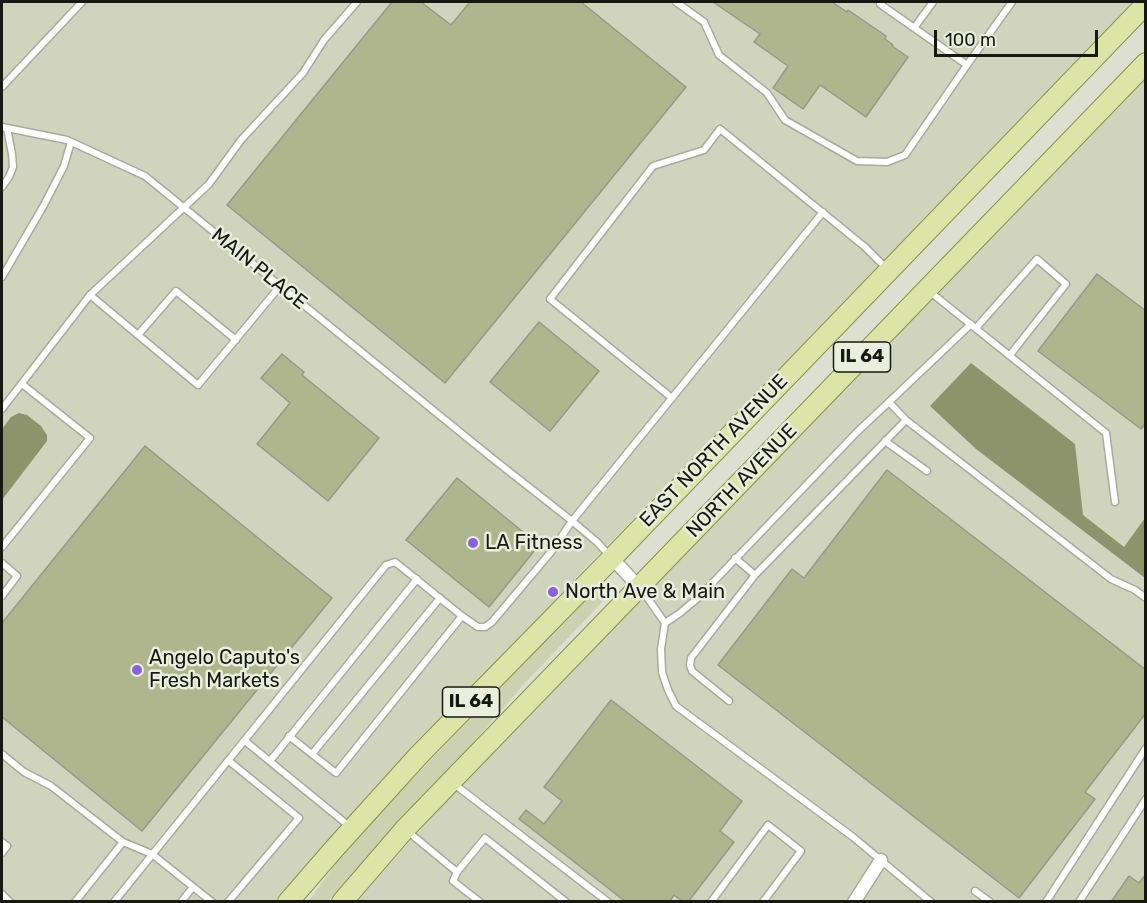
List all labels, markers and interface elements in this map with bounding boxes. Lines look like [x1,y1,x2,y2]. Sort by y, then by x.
scale bar [937,18,1100,56]
text: 100 m [945,29,996,51]
street label: MAIN PLACE [206,223,312,315]
road number: IL 64 [834,342,890,372]
street label: EAST NORTH AVENUE [635,370,793,532]
street label: NORTH AVENUE [682,419,802,543]
place label: LA Fitness [485,531,583,555]
marker: LA Fitness [466,536,480,550]
place label: North Ave & Main [565,580,725,604]
marker: North Ave & Main [546,585,560,599]
place label: Angelo Caputo's Fresh Markets [149,646,300,693]
marker: Angelo Caputo's Fresh Markets [130,663,144,677]
road number: IL 64 [442,687,500,717]

